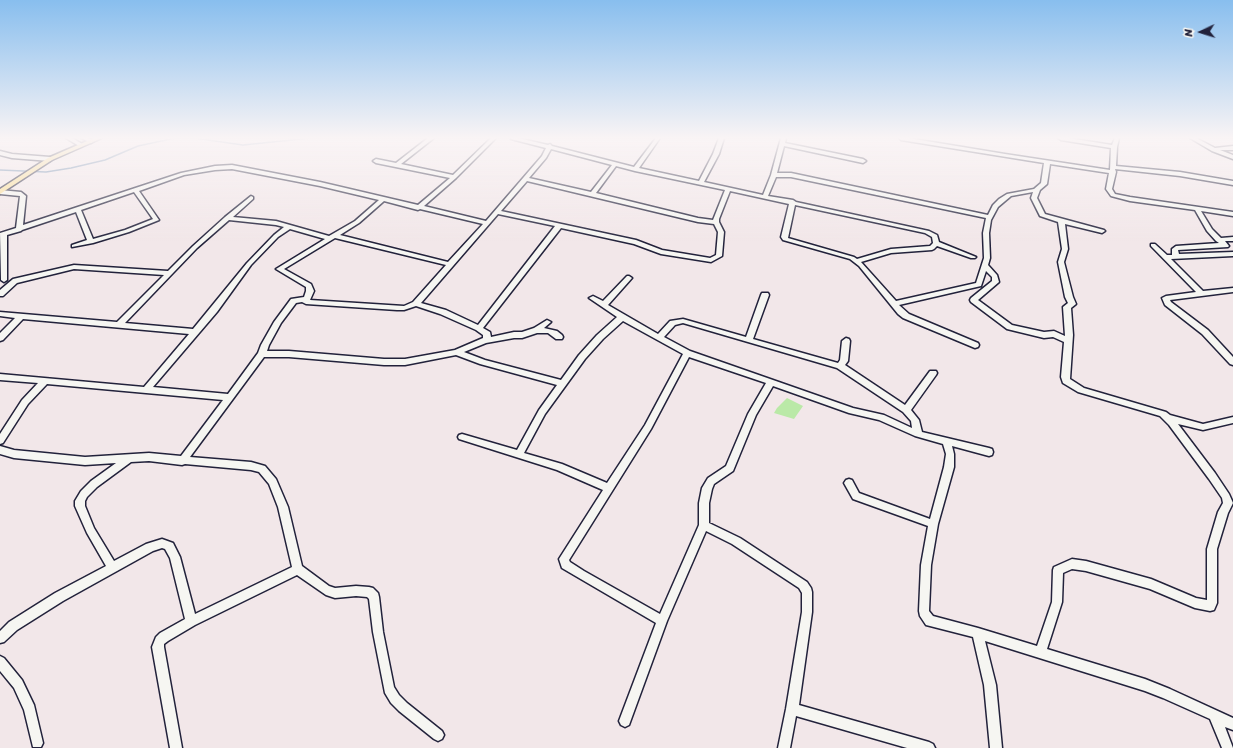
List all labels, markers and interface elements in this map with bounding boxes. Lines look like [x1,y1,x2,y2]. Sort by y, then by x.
north arrow [1181,12,1221,52]
text: N [1179,28,1198,37]

